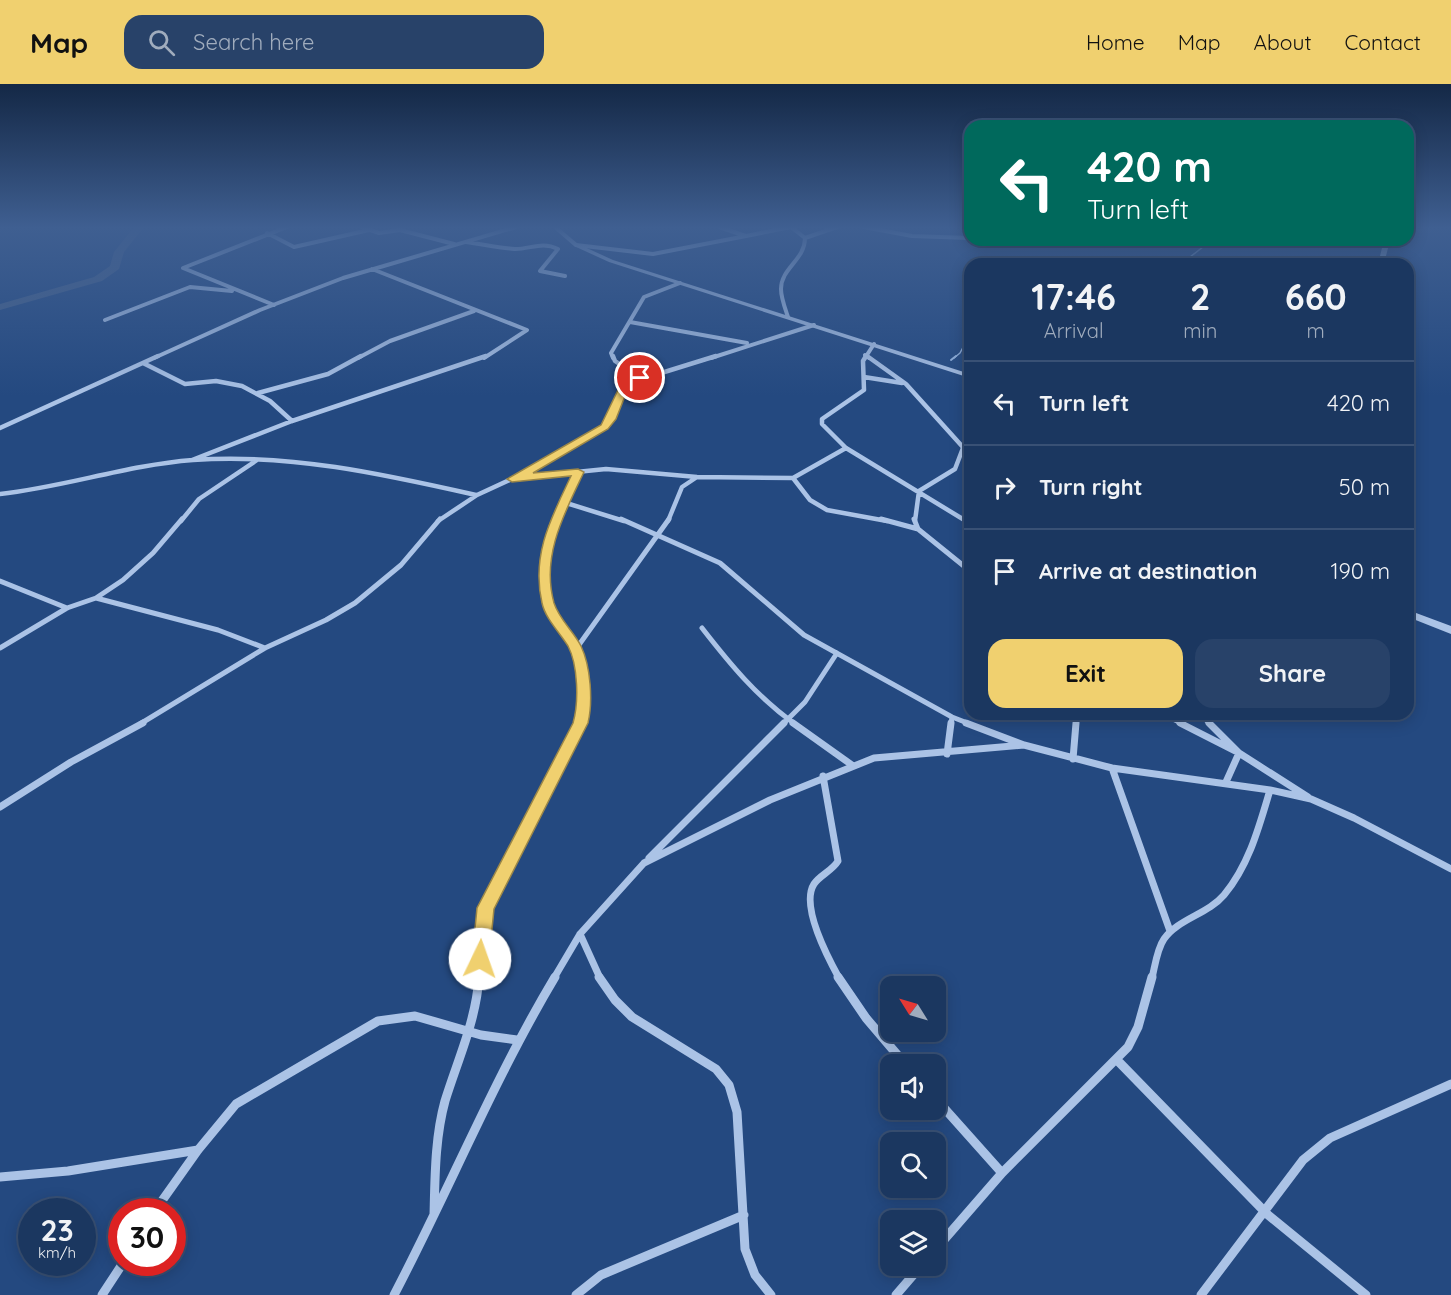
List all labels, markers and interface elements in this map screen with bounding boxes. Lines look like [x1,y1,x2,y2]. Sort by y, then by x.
search box [124,15,544,69]
text: Map [30,25,88,60]
icon: search [145,26,178,59]
text: Search here [193,28,315,56]
text: Home [1086,29,1145,55]
text: Map [1178,29,1221,55]
text: About [1254,29,1312,55]
text: Contact [1345,29,1421,55]
text: 420 m [1087,140,1212,193]
icon: left [988,144,1066,222]
text: Turn left [1087,192,1189,226]
text: 17:46 [1031,274,1116,319]
text: 2 [1190,274,1211,319]
text: 660 [1285,274,1347,319]
text: Arrival [1044,318,1104,343]
text: min [1183,318,1217,343]
text: m [1307,318,1325,343]
pin [614,352,665,403]
icon: arrive [623,361,656,394]
icon: left [988,387,1021,420]
text: Turn left [1039,389,1129,417]
text: 420 m [1327,389,1390,417]
icon: right [988,471,1021,504]
text: Turn right [1039,473,1143,501]
text: 50 m [1339,473,1390,501]
icon: arrive [988,555,1021,588]
text: Arrive at destination [1039,557,1257,585]
text: 190 m [1330,557,1390,585]
button: Exit [988,639,1183,708]
button: Share [1195,639,1390,708]
position arrow [448,927,512,991]
north arrow [880,976,946,1042]
map controls [880,976,946,1276]
button: sound [880,1054,946,1120]
button: search [880,1132,946,1198]
speed limit sign: 30 [108,1198,186,1276]
button: layers [880,1210,946,1276]
text: 23 [40,1211,74,1249]
text: km/h [38,1243,76,1262]

